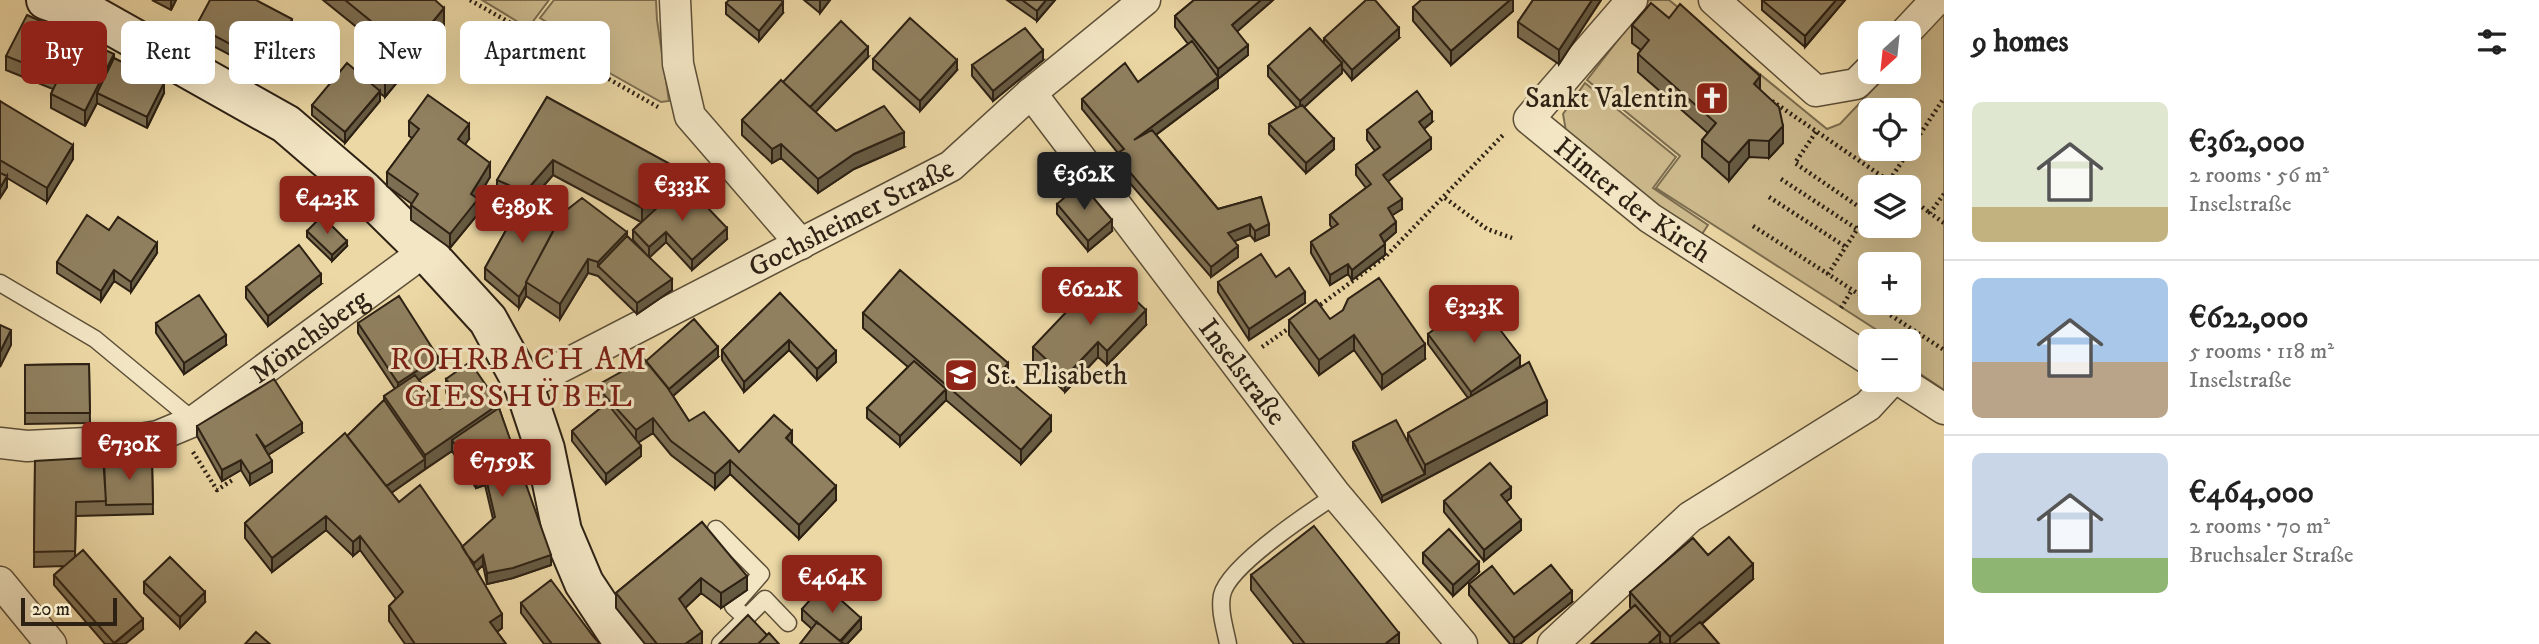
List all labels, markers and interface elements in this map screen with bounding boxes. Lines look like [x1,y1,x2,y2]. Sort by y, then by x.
chip: Buy [21,21,107,84]
chip: Rent [121,21,215,84]
chip: Filters [229,21,340,84]
chip: New [354,21,446,84]
chip: Apartment [460,21,610,84]
north arrow [1858,21,1922,84]
map controls [1858,21,1921,392]
icon: filters [2473,23,2511,61]
text: 9 homes [1972,24,2069,61]
church icon: Sankt Valentin [1693,79,1731,117]
place label: Sankt Valentin [1525,81,1688,116]
button: locate [1858,98,1921,161]
text: €362,000 [2189,124,2305,161]
street label: Hinter der Kirch [1547,129,1718,271]
icon: home [2028,130,2112,214]
street label: Gochsheimer Straße [743,150,960,285]
pin: €362K [1035,152,1133,212]
text: €362K [1053,160,1115,189]
text: 2 rooms · 56 m² [2189,161,2329,190]
pin: €333K [633,164,731,223]
text: €333K [654,171,710,200]
button: layers [1858,175,1921,238]
pin: €423K [278,176,376,236]
text: €423K [296,184,358,213]
pin: €389K [473,186,571,245]
text: Inselstraße [2189,190,2291,219]
text: €389K [491,193,553,222]
button: + [1858,252,1921,315]
pin: €622K [1041,268,1139,327]
text: €622K [1058,275,1122,304]
street label: Mönchsberg [243,281,376,391]
pin: €323K [1425,286,1523,345]
text: €323K [1445,293,1503,322]
text: €622,000 [2189,300,2309,337]
icon: home [2028,306,2112,390]
street label: Inselstraße [1191,312,1294,432]
button: − [1858,329,1921,392]
text: 5 rooms · 118 m² [2189,337,2334,366]
district label: ROHRBACH AM GIESSHÜBEL [390,340,648,417]
school or university icon: St. Elisabeth [942,356,980,394]
place label: St. Elisabeth [986,358,1128,393]
text: Inselstraße [2189,366,2291,395]
pin: €730K [80,422,178,482]
text: €730K [98,430,160,459]
pin: €759K [453,440,551,499]
text: €759K [470,447,534,476]
text: €464,000 [2189,475,2314,512]
icon: home [2028,481,2112,565]
text: 2 rooms · 70 m² [2189,512,2330,541]
text: Bruchsaler Straße [2189,541,2354,570]
pin: €464K [783,556,881,615]
text: €464K [798,563,866,592]
scale bar [21,595,117,627]
text: 20 m [32,598,70,621]

